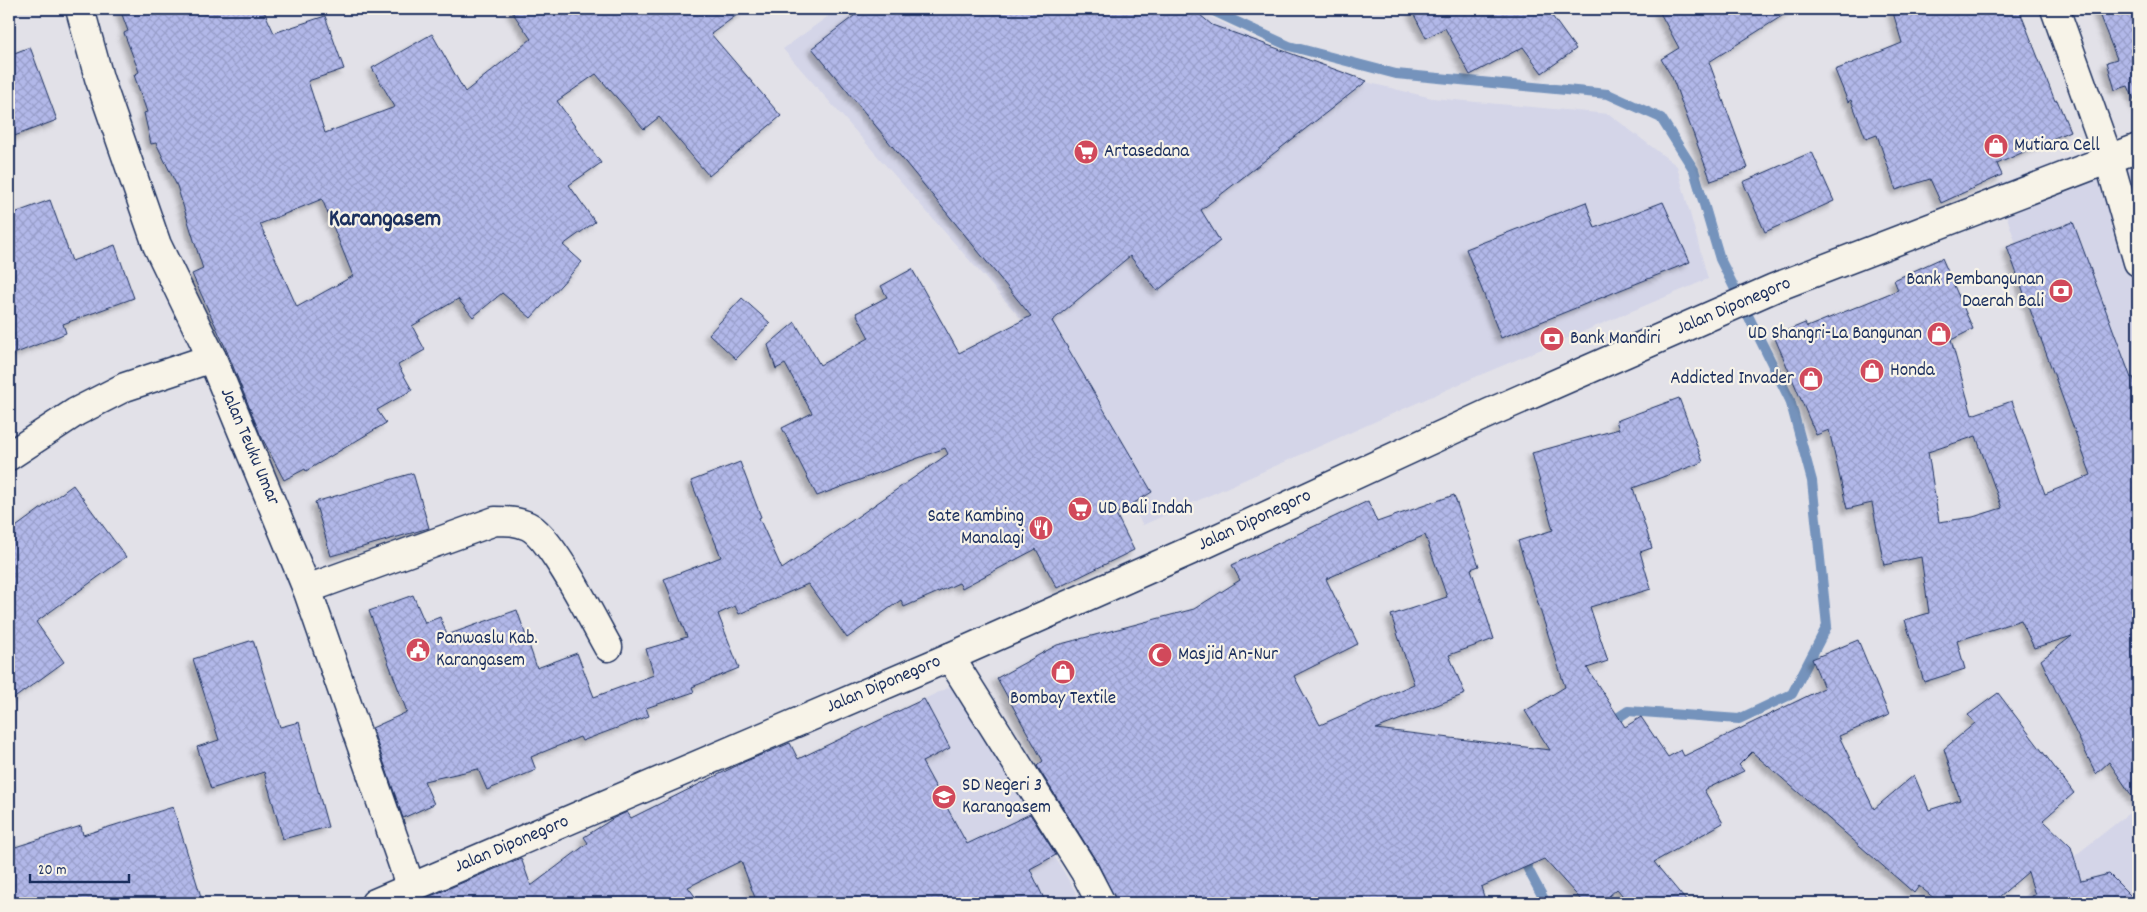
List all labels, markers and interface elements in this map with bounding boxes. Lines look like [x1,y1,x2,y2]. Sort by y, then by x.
shop icon: Mutiara Cell [1983,133,2009,159]
place label: Mutiara Cell [2014,133,2100,160]
supermarket icon: Artasedana [1073,139,1099,165]
place label: Artasedana [1104,139,1190,166]
district label: Karangasem [329,203,441,237]
place label: Bank Pembangunan Daerah Bali [1906,267,2045,316]
street label: Jalan Diponegoro [1672,271,1796,343]
bank icon: Bank Pembangunan Daerah Bali [2048,278,2074,304]
place label: UD Shangri-La Bangunan [1748,321,1922,348]
shop icon: UD Shangri-La Bangunan [1926,321,1952,347]
bank icon: Bank Mandiri [1539,326,1565,352]
place label: Bank Mandiri [1570,326,1661,353]
shop icon: Honda [1859,358,1885,384]
place label: Honda [1890,358,1936,385]
place label: Addicted Invader [1670,366,1794,393]
shop icon: Addicted Invader [1798,366,1824,392]
street label: Jalan Teuku Umar [212,384,286,510]
street label: Jalan Diponegoro [1194,483,1316,559]
supermarket icon: UD Bali Indah [1067,496,1093,522]
place label: UD Bali Indah [1098,496,1193,523]
place label: Sate Kambing Manalagi [927,504,1025,553]
restaurant icon: Sate Kambing Manalagi [1028,515,1054,541]
place label: Panwaslu Kab. Karangasem [436,626,538,675]
public building icon: Panwaslu Kab. Karangasem [405,637,431,663]
mosque icon: Masjid An-Nur [1147,642,1173,668]
place label: Masjid An-Nur [1178,642,1278,669]
street label: Jalan Diponegoro [822,649,946,721]
shop icon: Bombay Textile [1050,659,1076,685]
place label: Bombay Textile [1010,686,1116,713]
place label: SD Negeri 3 Karangasem [962,773,1051,822]
school or university icon: SD Negeri 3 Karangasem [931,784,957,810]
street label: Jalan Diponegoro [450,809,574,881]
scale bar [30,852,129,884]
text: 20 m [38,860,66,882]

